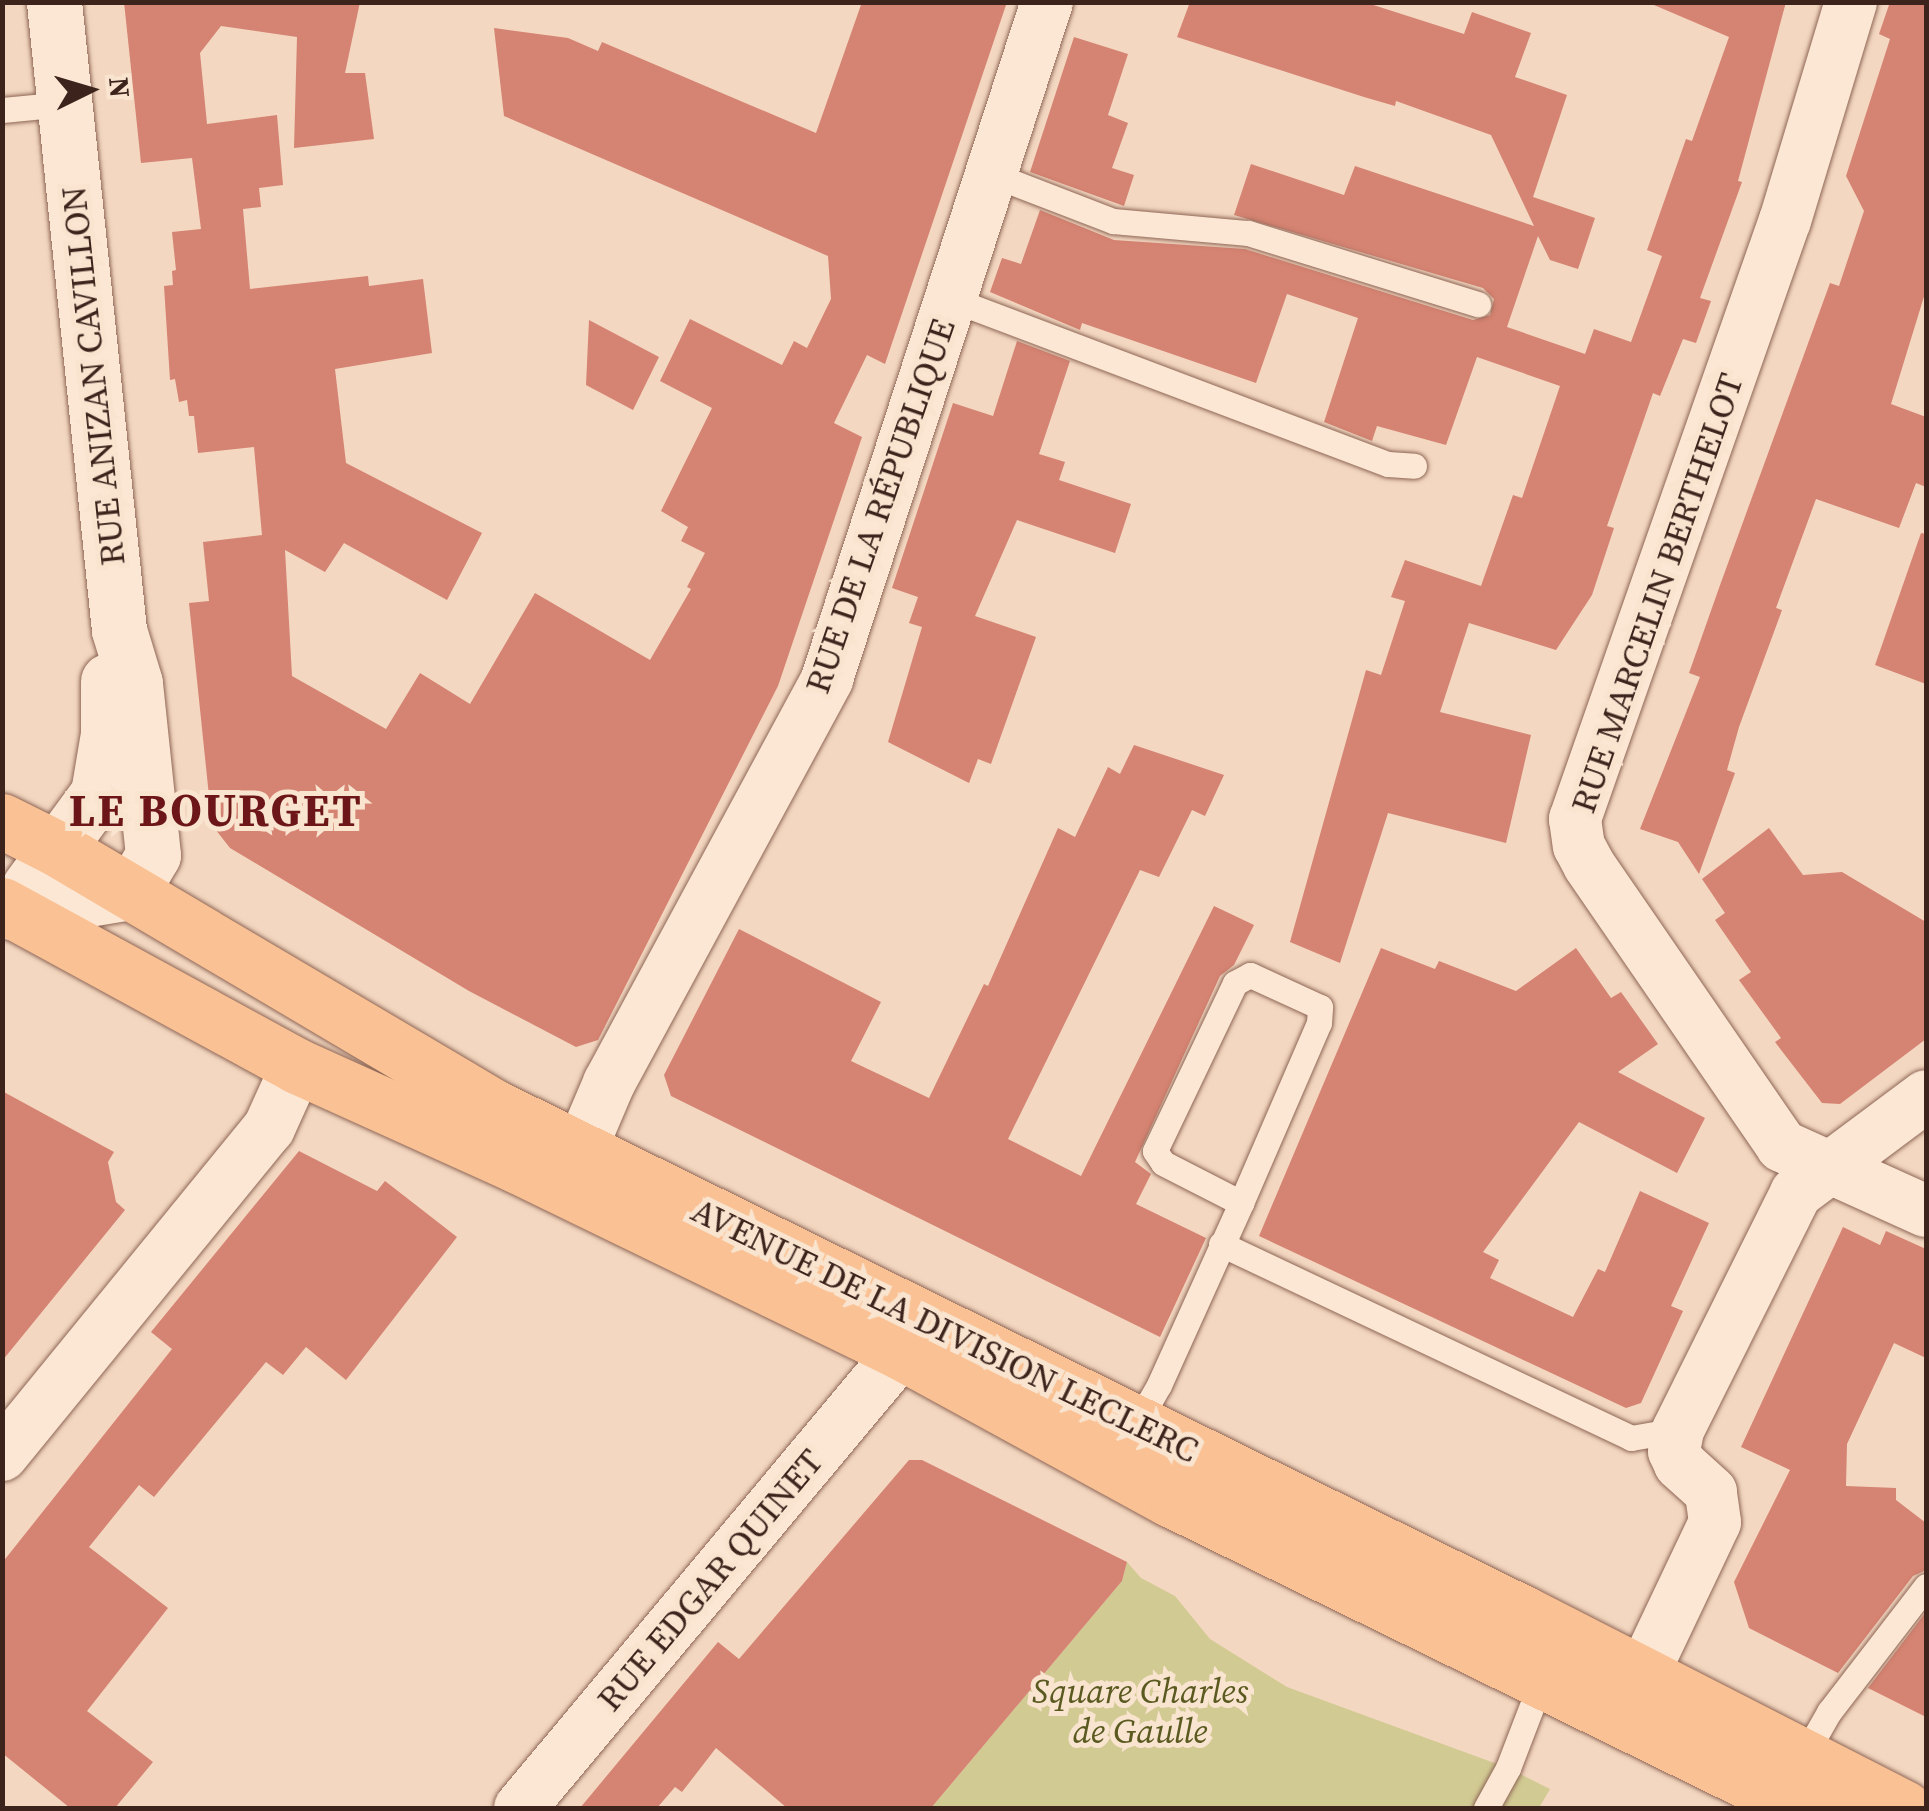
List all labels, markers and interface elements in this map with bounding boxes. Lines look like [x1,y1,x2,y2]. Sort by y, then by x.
north arrow [40,40,140,140]
text: N [100,76,140,99]
street label: RUE ANIZAN CAVILLON [52,184,134,568]
street label: RUE DE LA RÉPUBLIQUE [796,313,964,699]
street label: RUE MARCELIN BERTHELOT [1562,368,1752,818]
district label: LE BOURGET [69,784,363,838]
street label: AVENUE DE LA DIVISION LECLERC [685,1189,1205,1471]
street label: RUE EDGAR QUINET [588,1441,832,1719]
park label: Square Charles de Gaulle [1032,1670,1248,1752]

